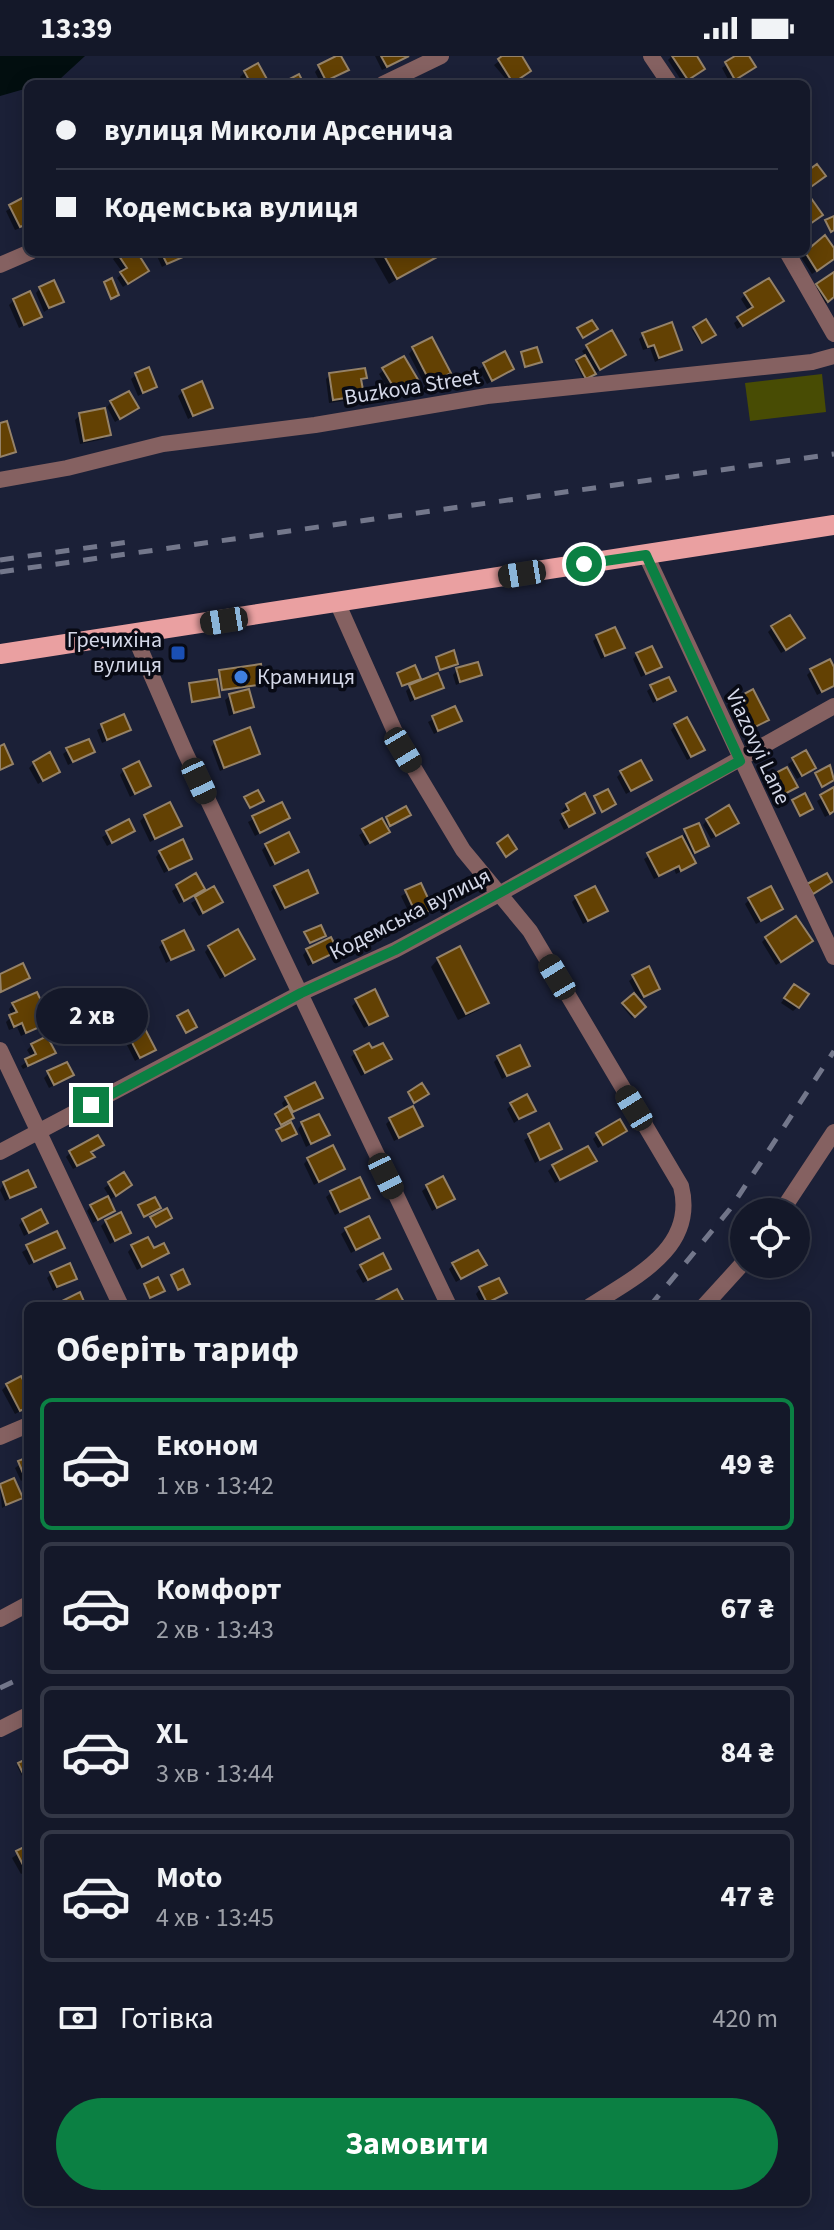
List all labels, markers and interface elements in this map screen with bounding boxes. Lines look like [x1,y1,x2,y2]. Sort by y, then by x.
text: 13:39 [40,7,112,50]
text: вулиця Миколи Арсенича [104,109,453,152]
text: Кодемська вулиця [104,186,359,229]
street label: Buzkova Street [342,360,483,414]
route start [566,546,602,582]
car [496,558,548,590]
car [198,605,250,637]
place label: Гречихіна вулиця [67,624,162,681]
marker: Гречихіна вулиця [169,644,187,662]
place label: Крамниця [257,661,355,693]
marker: Крамниця [232,668,250,686]
street label: Viazovyi Lane [717,684,799,810]
car [380,723,426,777]
car [178,754,220,808]
street label: Кодемська вулиця [324,860,496,968]
car [534,950,580,1004]
callout: 2 хв [35,989,147,1045]
text: 2 хв [69,997,115,1034]
car [611,1081,657,1135]
route end [73,1087,109,1123]
car [365,1149,407,1203]
map controls [730,1198,810,1278]
button: locate [730,1198,810,1278]
text: Оберіть тариф [56,1324,299,1375]
text: Економ [156,1424,259,1467]
icon: car [60,1428,132,1500]
text: 49 ₴ [720,1443,774,1486]
text: 1 хв · 13:42 [156,1467,274,1504]
text: Комфорт [156,1568,282,1611]
icon: car [60,1572,132,1644]
text: 67 ₴ [720,1587,774,1630]
text: 2 хв · 13:43 [156,1611,274,1648]
text: XL [156,1712,189,1755]
icon: car [60,1716,132,1788]
text: 84 ₴ [720,1731,774,1774]
text: 3 хв · 13:44 [156,1755,274,1792]
text: Moto [156,1856,222,1899]
icon: car [60,1860,132,1932]
text: 47 ₴ [720,1875,774,1918]
text: 4 хв · 13:45 [156,1899,274,1936]
icon: cash [56,1996,100,2040]
text: Готівка [120,1997,214,2040]
text: 420 m [712,2000,778,2037]
button: Замовити [56,2098,778,2190]

